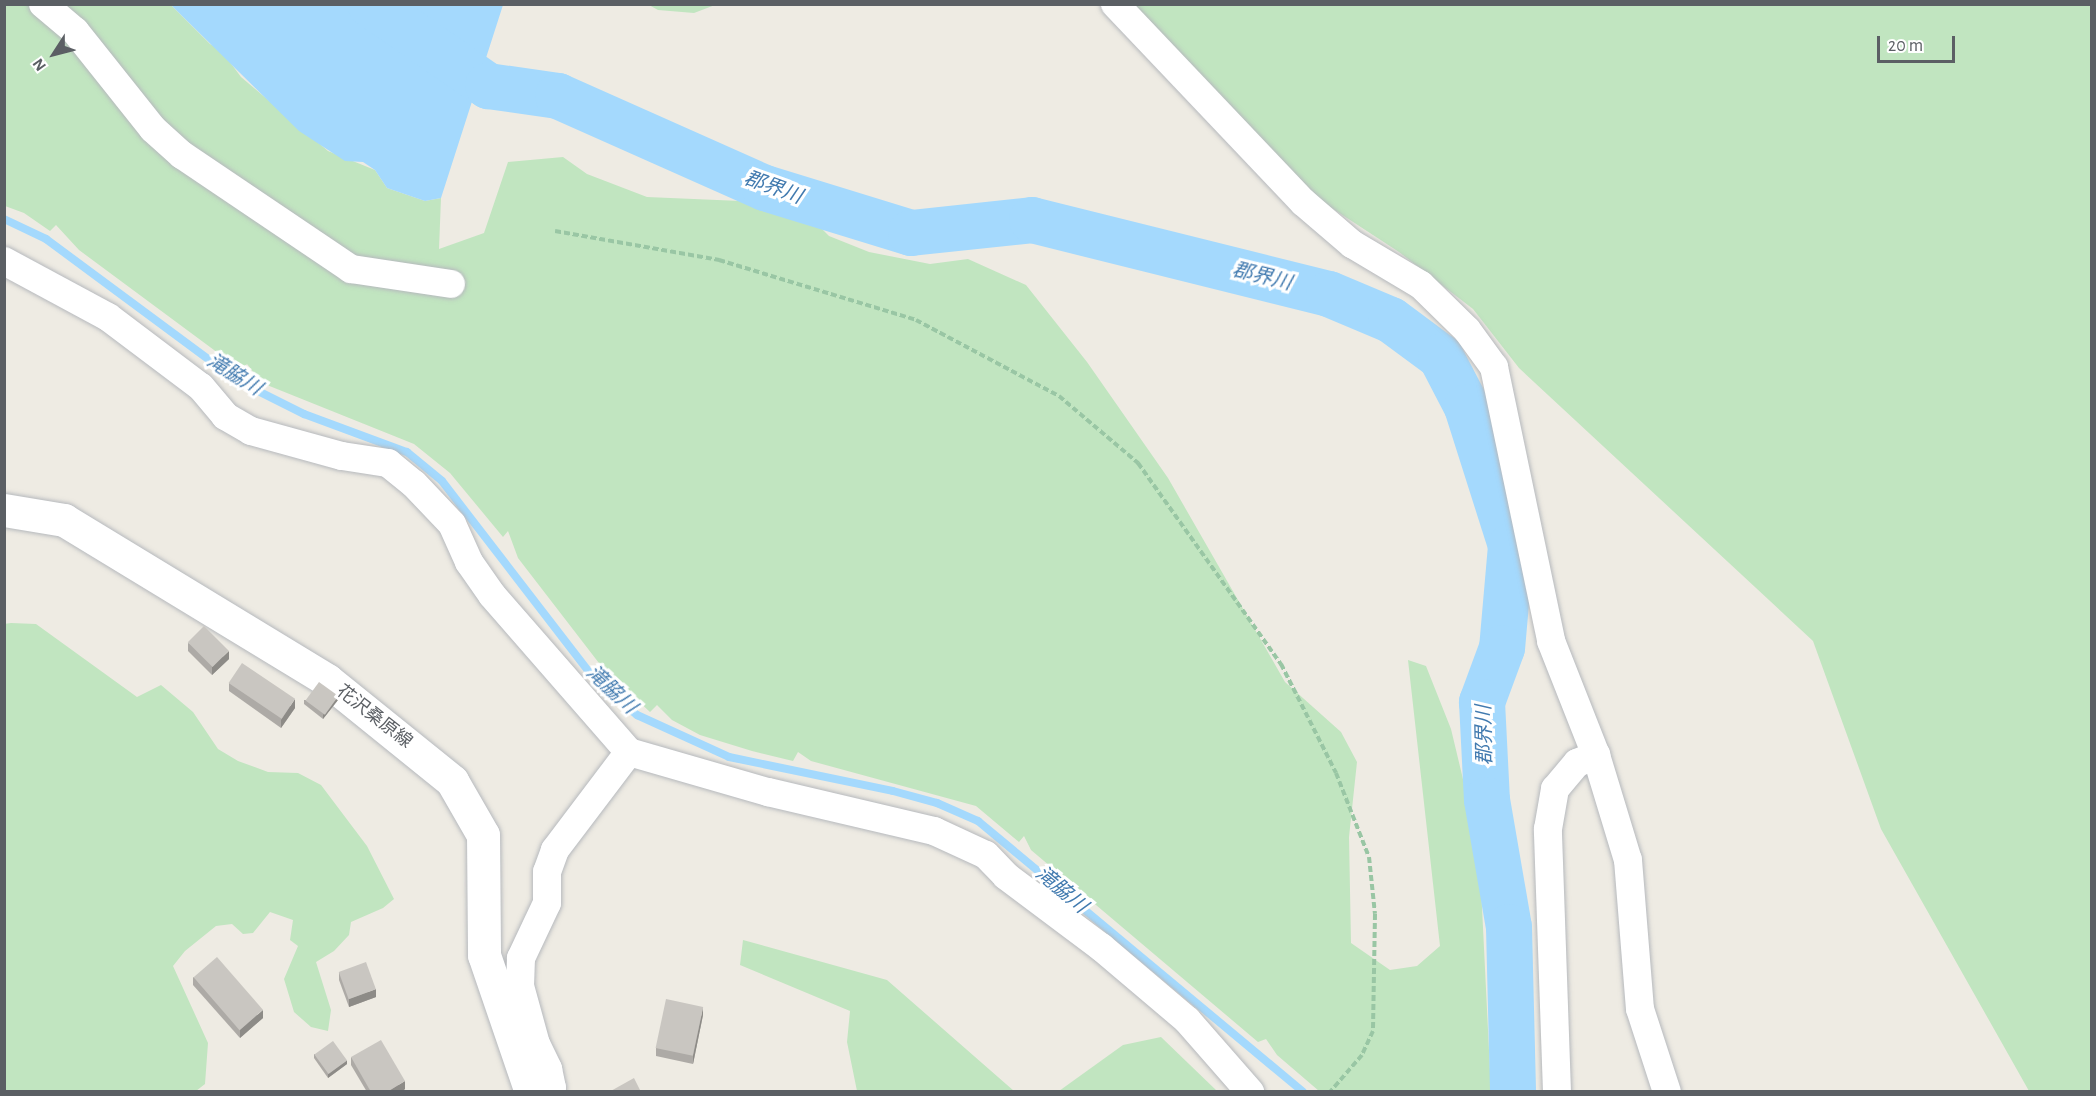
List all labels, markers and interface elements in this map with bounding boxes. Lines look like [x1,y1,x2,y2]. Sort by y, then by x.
north arrow [24,24,84,84]
scale bar [1880,24,1958,62]
text: 20 m [1888,37,1923,55]
text: N [30,55,49,74]
water label: 郡界川 [741,166,805,210]
water label: 郡界川 [1230,258,1294,296]
water label: 滝脇川 [202,349,266,401]
water label: 滝脇川 [581,661,641,719]
street label: 花沢桑原線 [332,681,416,753]
water label: 郡界川 [1472,705,1498,765]
water label: 滝脇川 [1030,862,1092,918]

